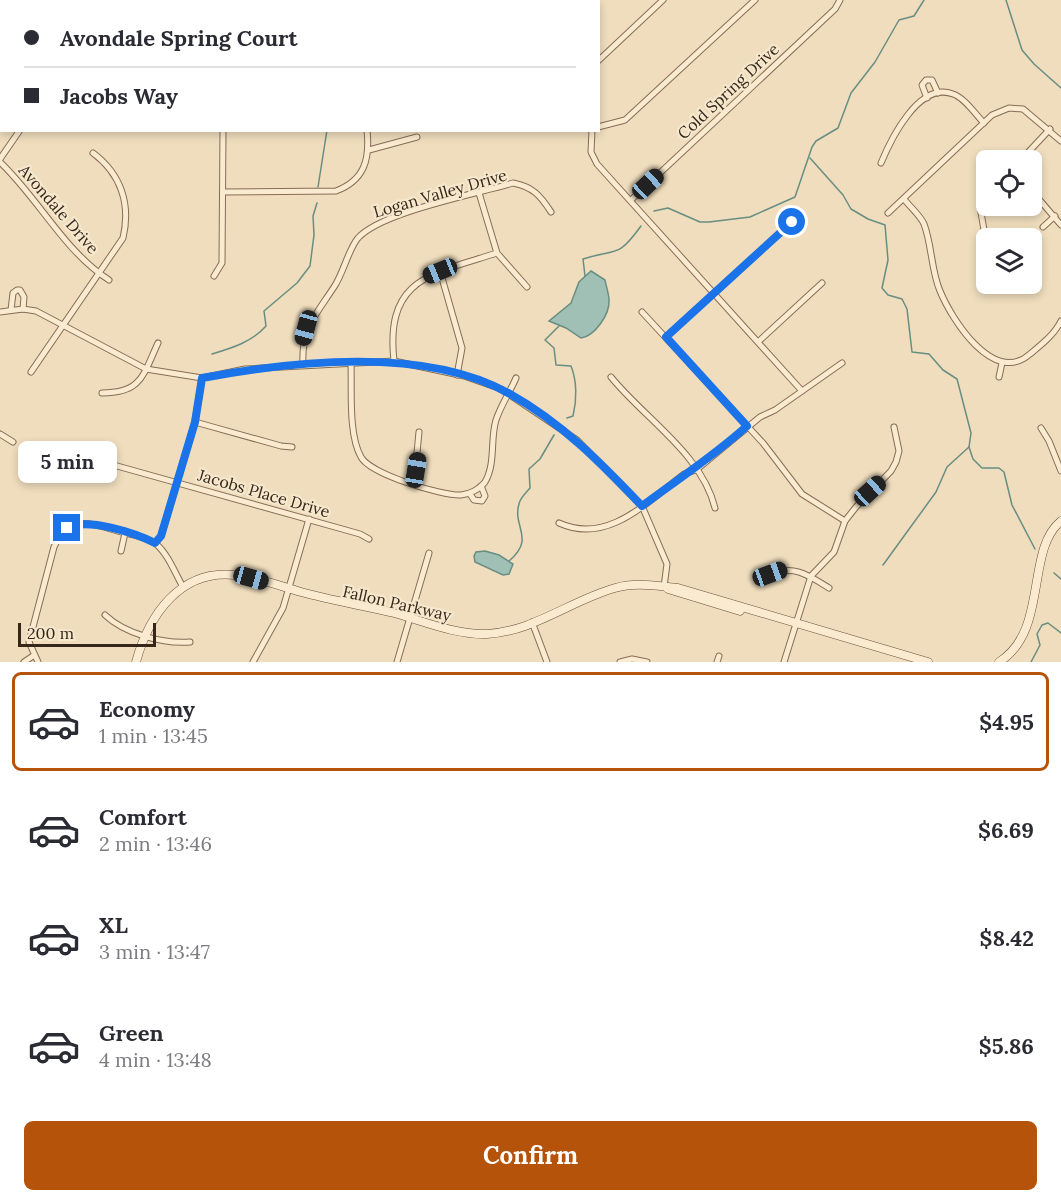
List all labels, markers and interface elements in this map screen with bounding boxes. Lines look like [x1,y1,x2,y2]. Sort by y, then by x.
text: Avondale Spring Court [60,24,298,52]
street label: Cold Spring Drive [673,39,783,143]
text: Jacobs Way [60,82,178,110]
map controls [976,150,1042,294]
button: locate [976,150,1042,216]
street label: Avondale Drive [14,159,103,258]
street label: Logan Valley Drive [371,164,509,222]
car [629,165,667,203]
route start [778,208,805,235]
button: layers [976,228,1042,294]
car [420,256,460,286]
car [293,308,319,348]
callout: 5 min [17,441,116,483]
text: 5 min [41,449,94,474]
car [404,451,428,489]
street label: Jacobs Place Drive [195,464,333,521]
car [851,472,889,510]
route end [53,514,80,541]
car [750,559,790,589]
car [231,564,271,592]
street label: Fallon Parkway [341,581,454,625]
scale bar [18,620,156,648]
text: 200 m [27,623,74,643]
icon: car [27,695,81,749]
text: Economy [99,695,195,723]
text: $4.95 [979,708,1034,736]
text: 1 min · 13:45 [99,723,208,748]
icon: car [27,803,81,857]
text: Comfort [99,803,187,831]
text: $6.69 [978,816,1034,844]
text: 2 min · 13:46 [99,831,212,856]
icon: car [27,911,81,965]
text: XL [99,911,128,939]
text: $8.42 [980,924,1034,952]
text: 3 min · 13:47 [99,939,210,964]
icon: car [27,1019,81,1073]
text: Green [99,1019,164,1047]
text: $5.86 [979,1032,1034,1060]
text: 4 min · 13:48 [99,1047,212,1072]
button: Confirm [24,1121,1037,1190]

